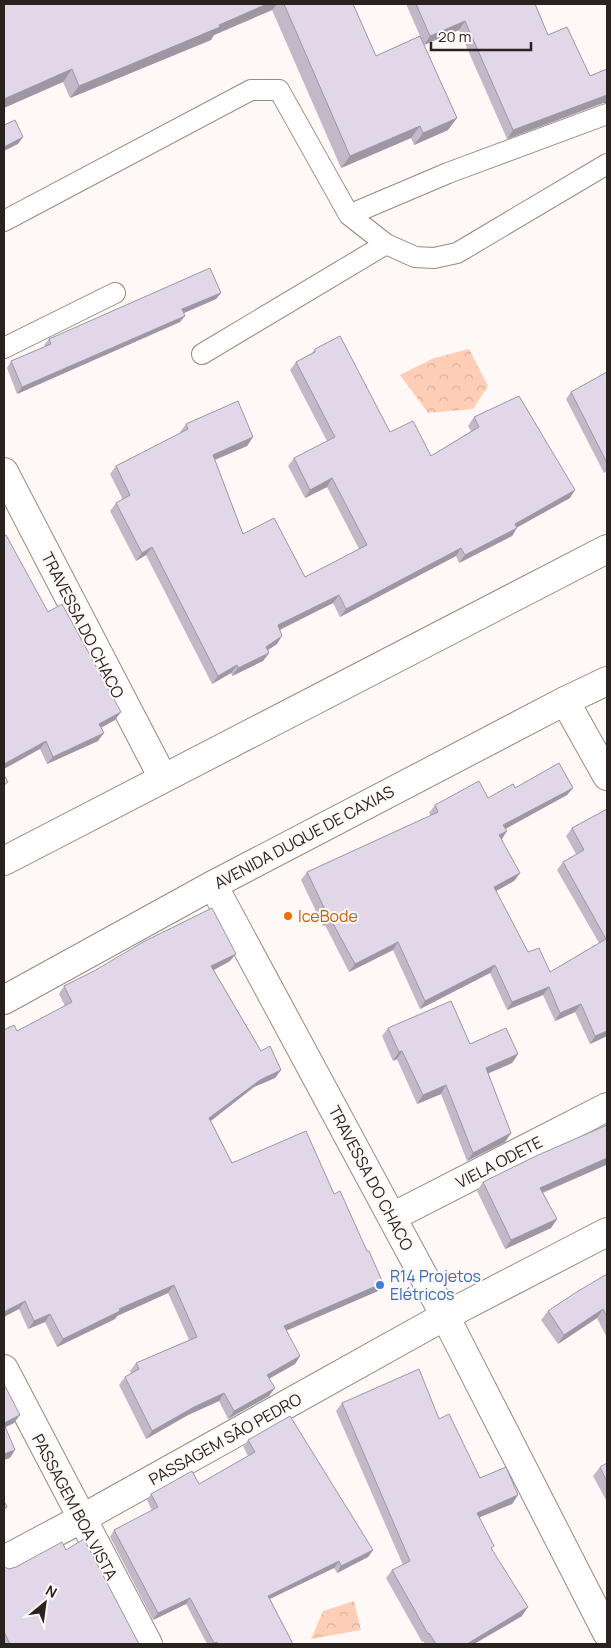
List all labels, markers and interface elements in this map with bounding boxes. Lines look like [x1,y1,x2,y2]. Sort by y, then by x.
scale bar [431,20,531,52]
text: 20 m [438,26,471,47]
street label: TRAVESSA DO CHACO [37,548,130,702]
street label: AVENIDA DUQUE DE CAXIAS [210,780,398,894]
place label: IceBode [298,905,358,927]
marker: IceBode [282,910,294,922]
street label: TRAVESSA DO CHACO [323,1102,419,1255]
street label: VIELA ODETE [452,1131,546,1193]
place label: R14 Projetos Elétricos [390,1265,481,1305]
marker: R14 Projetos Elétricos [374,1279,386,1291]
street label: PASSAGEM SÃO PEDRO [145,1388,306,1490]
street label: PASSAGEM BOA VISTA [27,1430,123,1584]
north arrow [20,1578,70,1628]
text: N [43,1580,61,1602]

